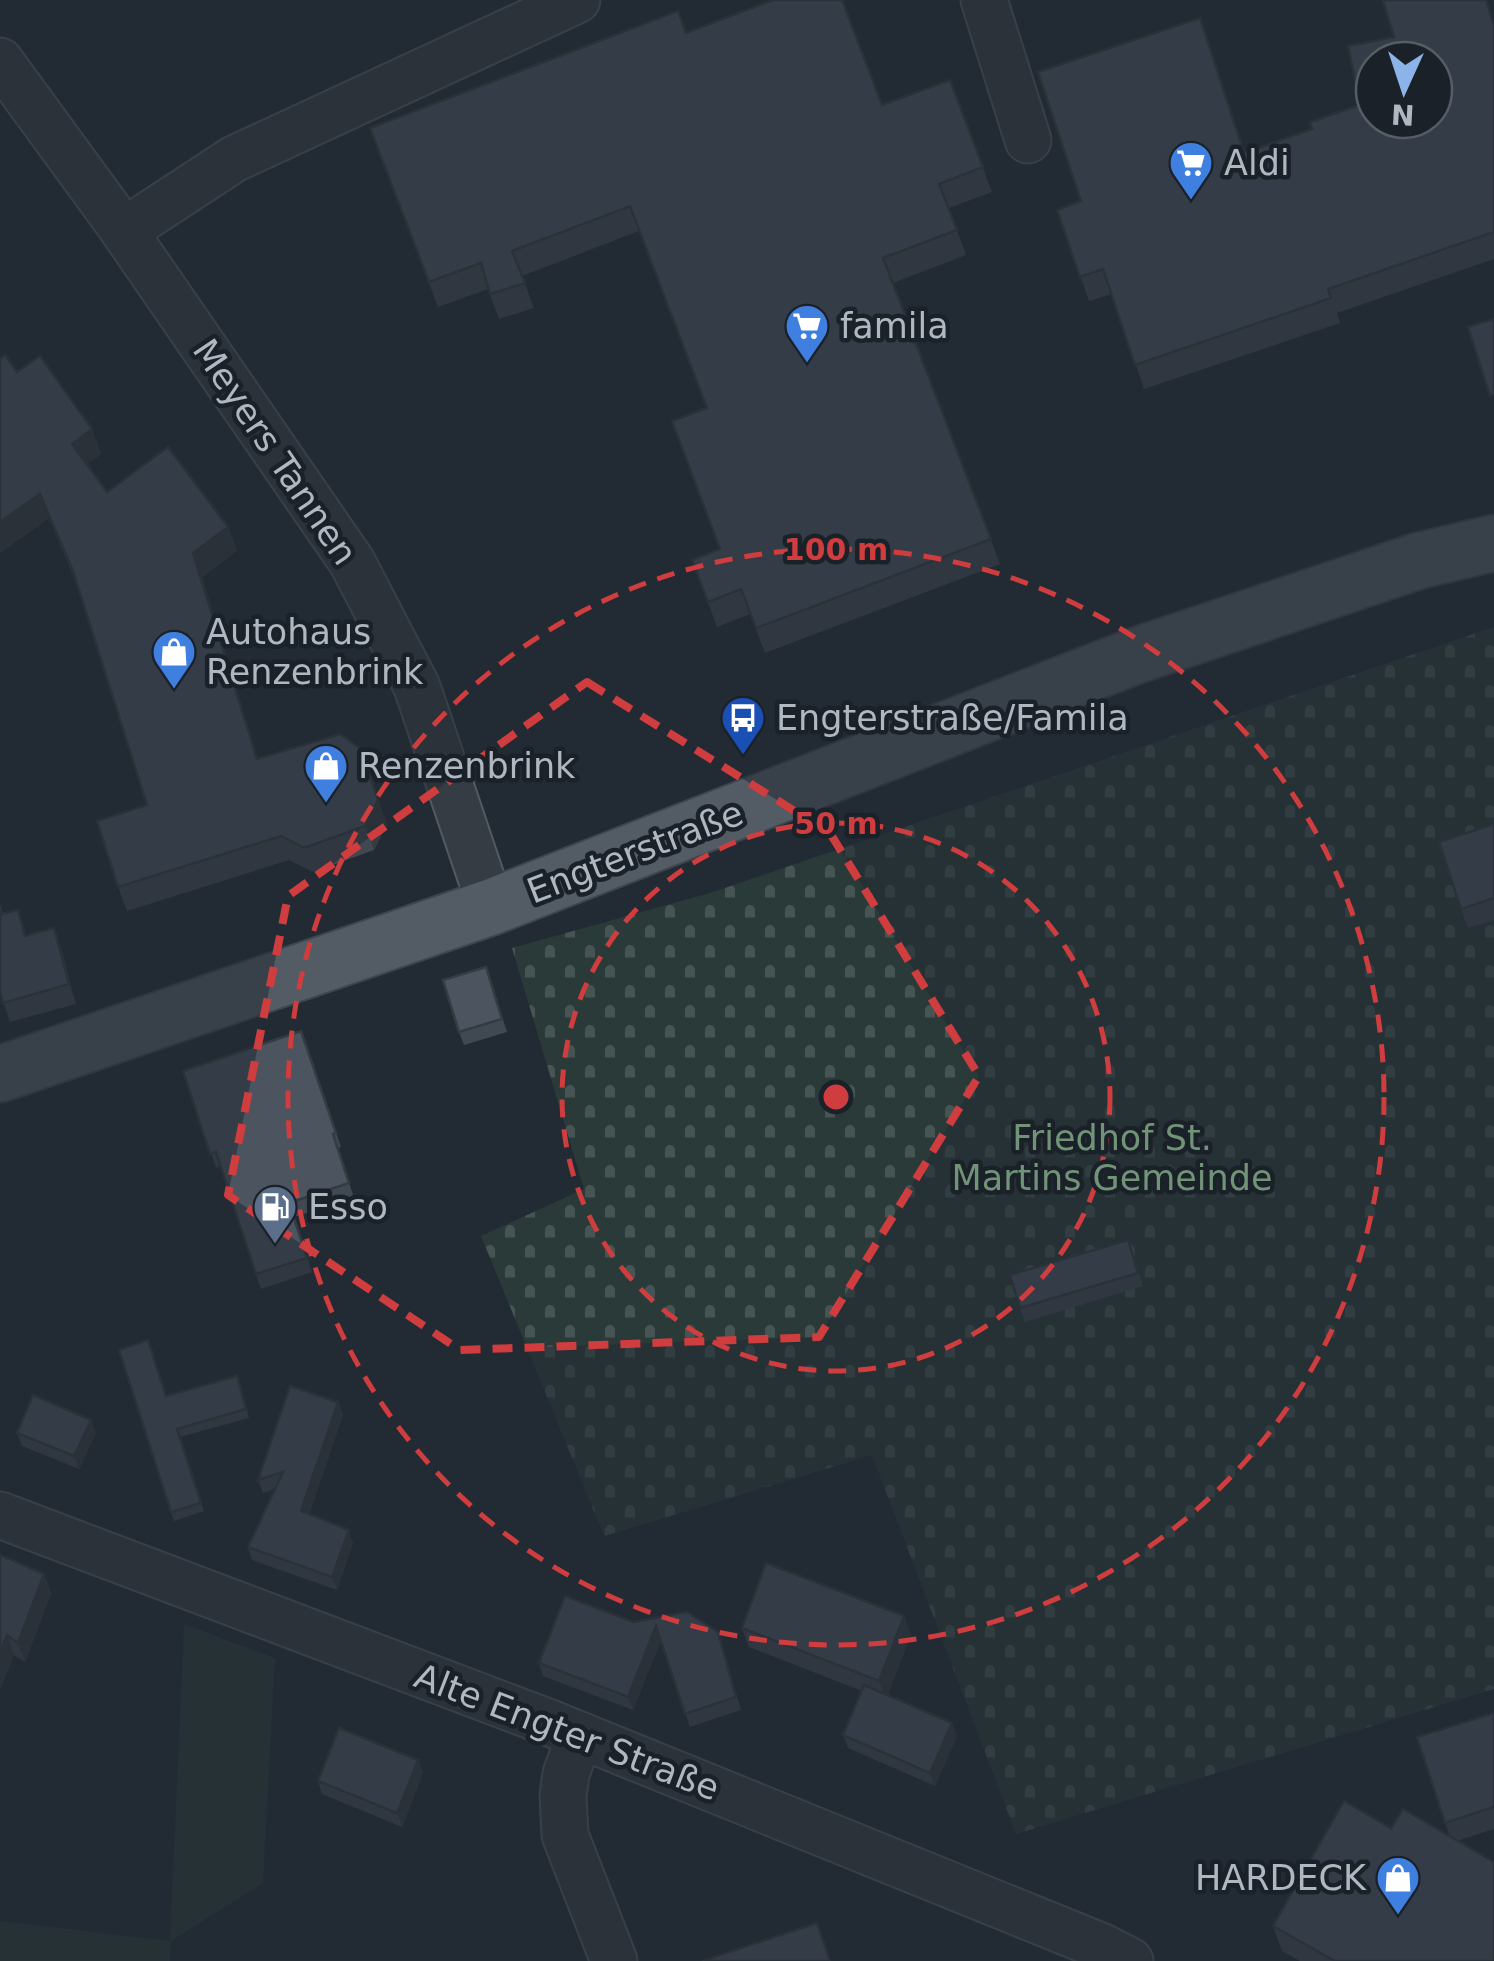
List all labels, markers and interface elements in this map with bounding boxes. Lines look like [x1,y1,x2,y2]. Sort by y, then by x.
north arrow [1354,40,1454,140]
text: N [1390,97,1415,132]
supermarket icon: Aldi [1168,140,1214,201]
place label: Aldi [1224,143,1290,183]
supermarket icon: famila [784,303,830,364]
place label: famila [840,306,949,346]
street label: Meyers Tannen [185,332,365,572]
text: 100 m [784,532,888,567]
place label: Autohaus Renzenbrink [206,612,424,692]
shop icon: Autohaus Renzenbrink [151,629,197,690]
bus stop icon: Engterstraße/Famila [720,695,766,756]
place label: Engterstraße/Famila [776,698,1129,738]
shop icon: Renzenbrink [303,743,349,804]
place label: Renzenbrink [358,746,576,786]
street label: Engterstraße [522,793,748,911]
text: 50 m [794,806,878,841]
centre of rings [818,1079,854,1115]
park label: Friedhof St. Martins Gemeinde [952,1118,1272,1198]
fuel station icon: Esso [252,1184,298,1245]
place label: Esso [308,1187,388,1227]
street label: Alte Engter Straße [409,1656,725,1808]
shop icon: HARDECK [1375,1855,1421,1916]
place label: HARDECK [1195,1858,1367,1898]

